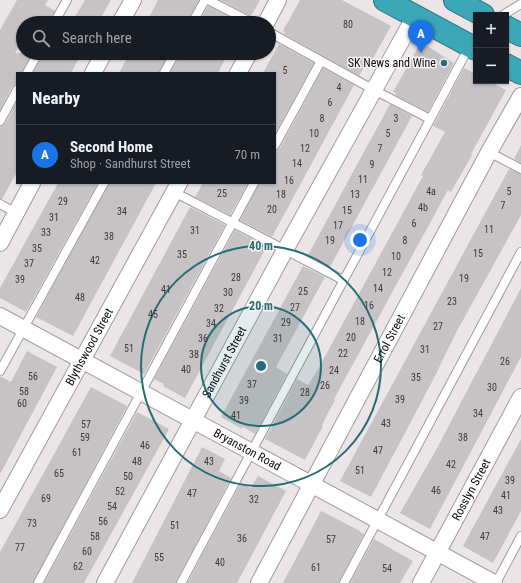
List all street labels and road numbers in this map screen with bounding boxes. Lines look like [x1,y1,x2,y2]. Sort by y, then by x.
street label: Blythswood Street [63,305,116,388]
street label: Errol Street [371,312,408,365]
street label: Sandhurst Street [199,324,249,400]
street label: Bryanston Road [211,426,283,473]
street label: Rosslyn Street [449,456,494,523]

